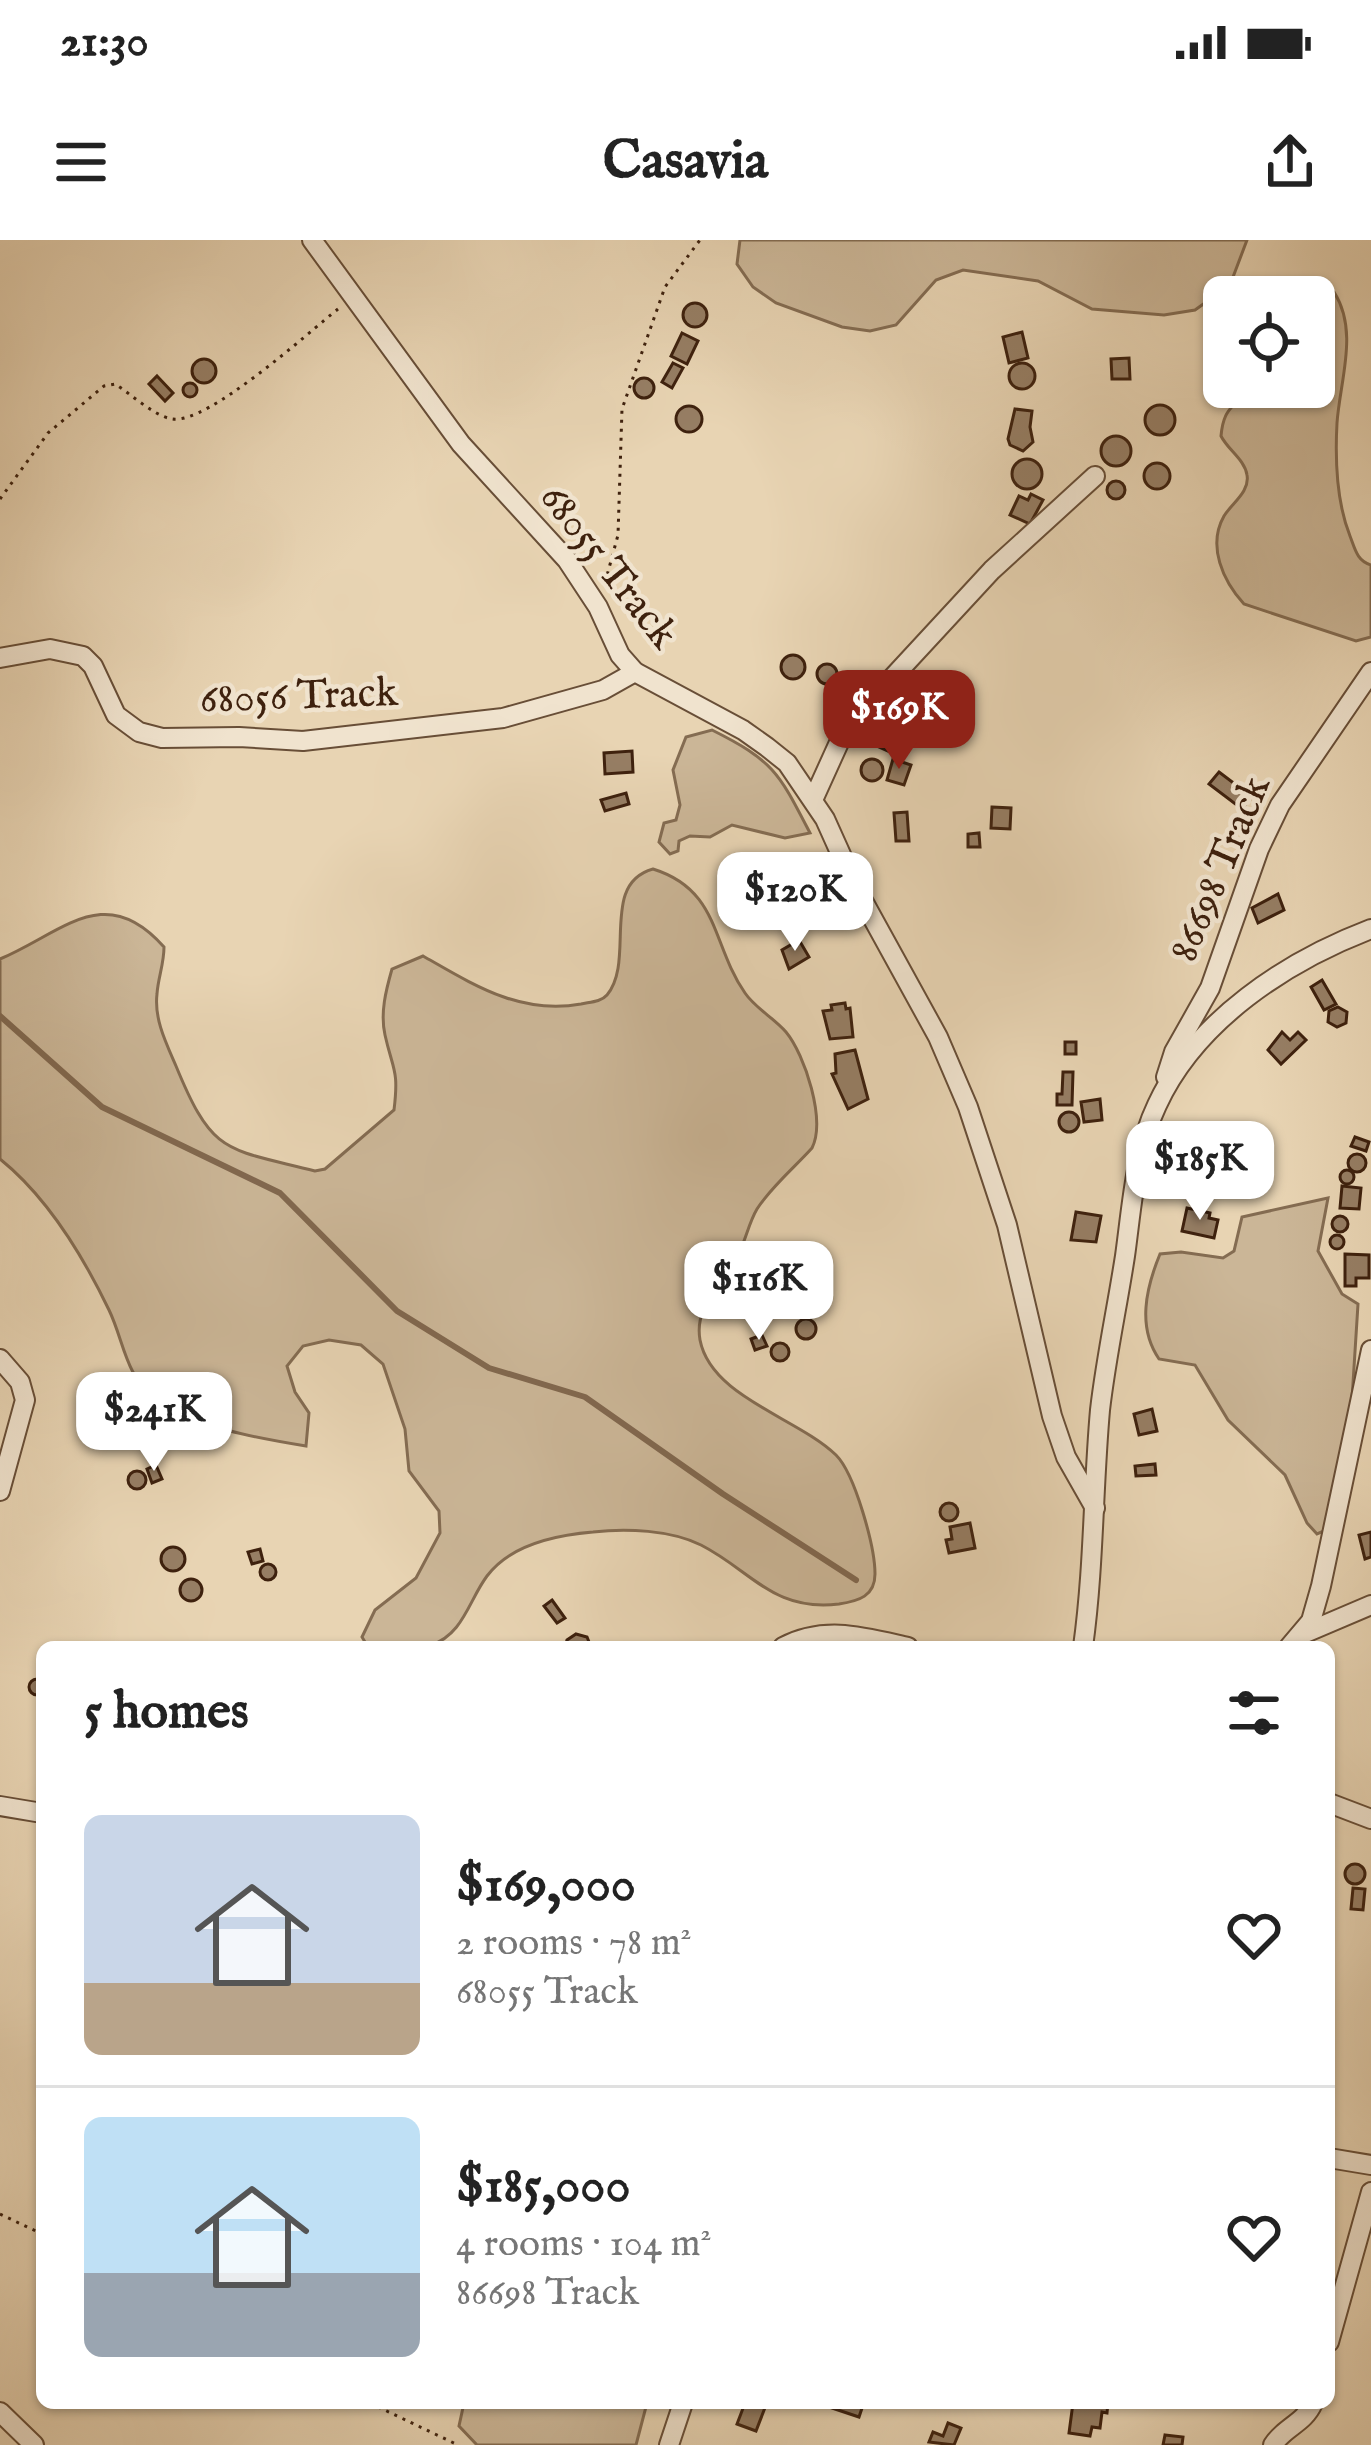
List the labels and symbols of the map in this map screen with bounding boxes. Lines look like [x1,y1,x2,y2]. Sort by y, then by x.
street label: 68055 Track [527,474,689,661]
street label: 68056 Track [199,667,400,727]
pin: $169K [815,670,983,772]
street label: 86698 Track [1158,767,1284,970]
pin: $120K [711,852,879,954]
pin: $185K [1116,1121,1284,1223]
pin: $116K [675,1241,843,1343]
pin: $241K [70,1372,238,1474]

